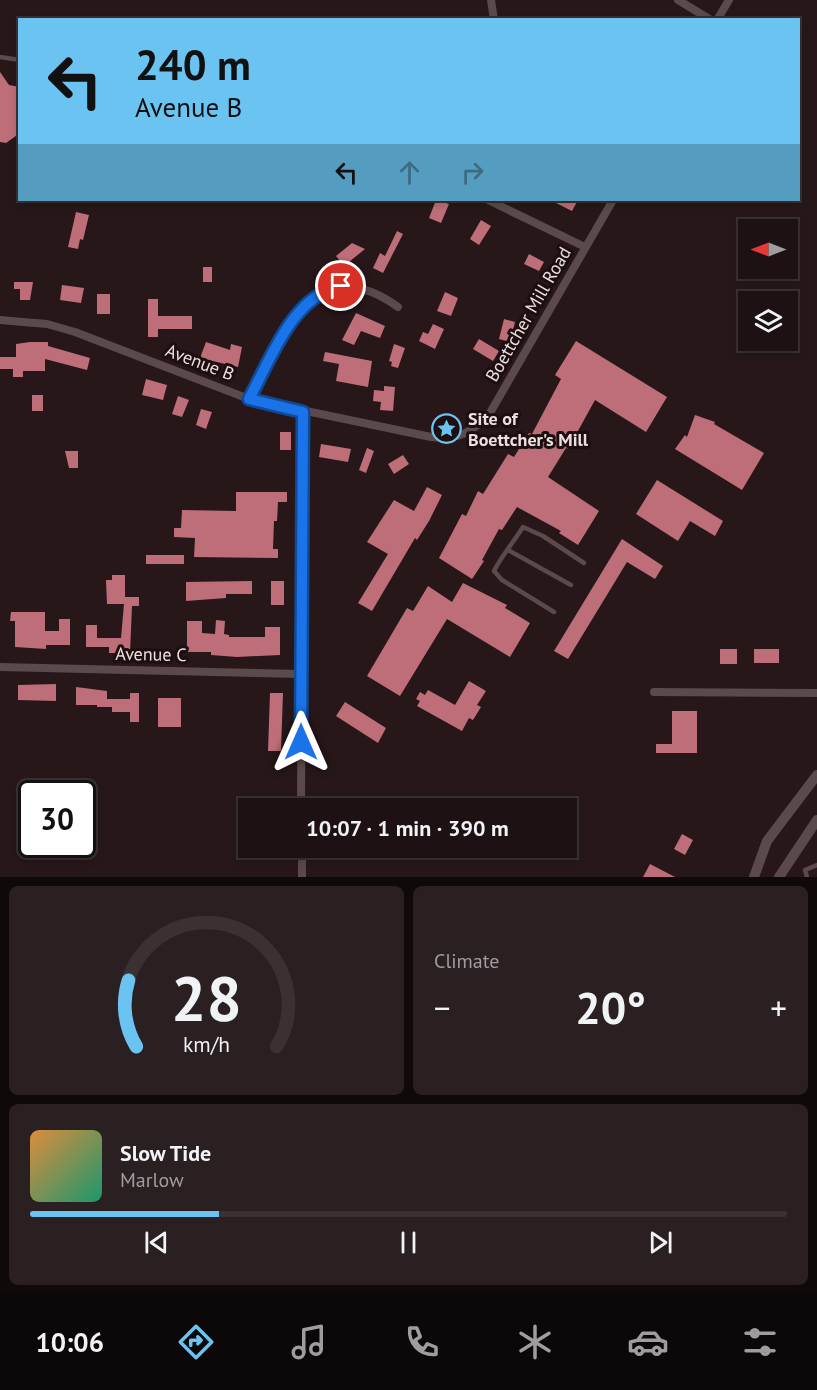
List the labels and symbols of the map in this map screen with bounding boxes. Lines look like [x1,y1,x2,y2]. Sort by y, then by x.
north arrow [738,219,798,279]
street label: Boettcher Mill Road [480,242,576,386]
pin [315,260,366,311]
street label: Avenue B [162,338,238,386]
place label: Site of Boettcher's Mill [468,407,589,451]
place icon: Site of Boettcher's Mill [431,412,463,444]
street label: Avenue C [115,642,187,666]
position arrow [269,710,333,774]
speed limit sign: 30 [18,780,96,858]

